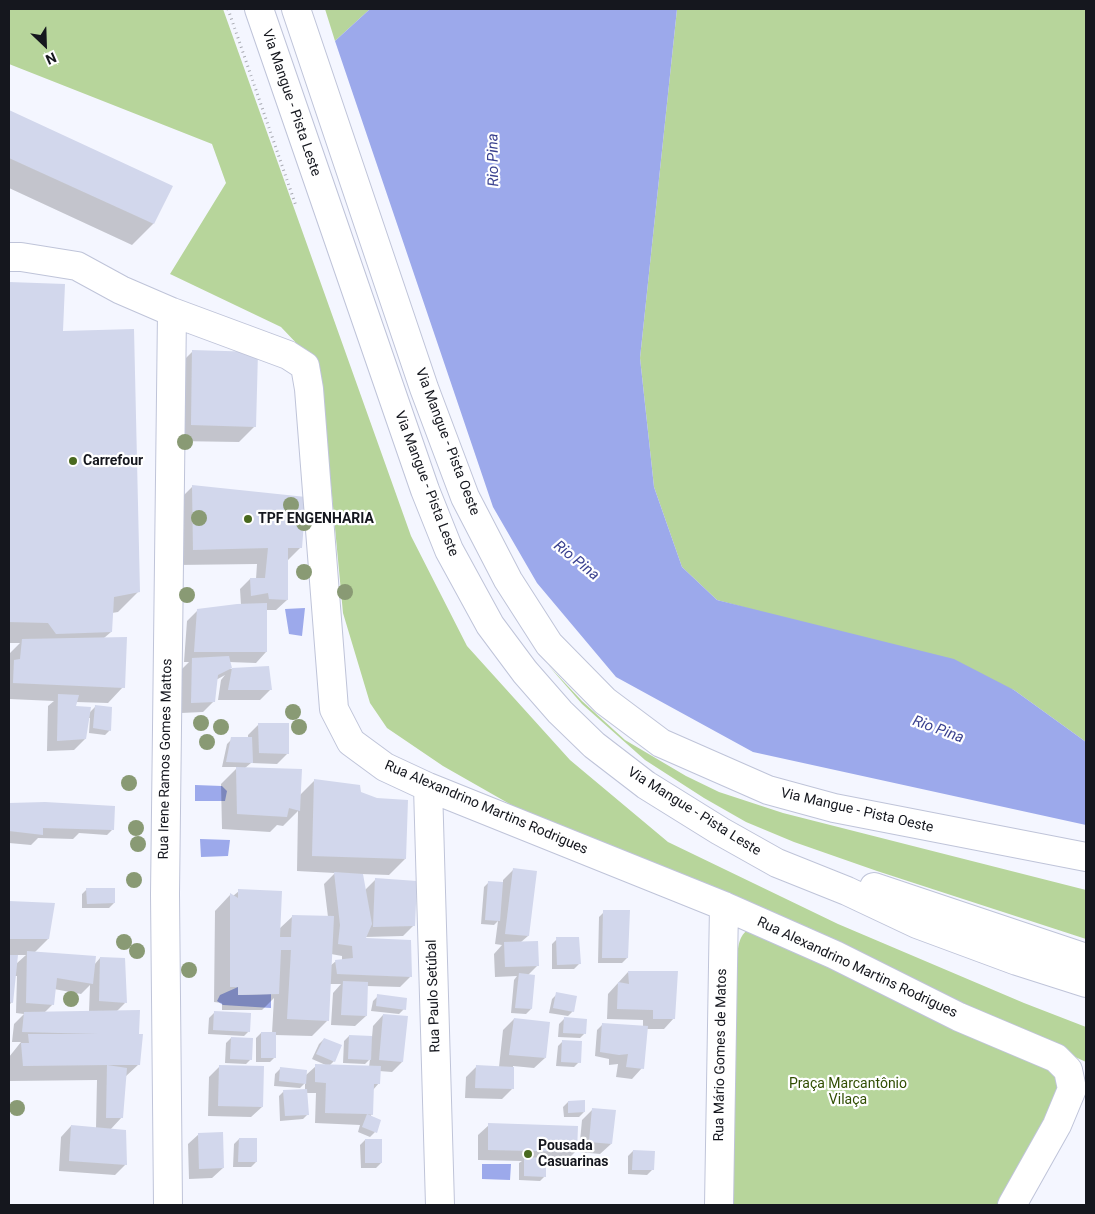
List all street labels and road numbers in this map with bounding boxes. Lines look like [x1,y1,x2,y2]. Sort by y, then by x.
street label: Via Mangue - Pista Leste [258,27,324,179]
street label: Via Mangue - Pista Oeste [411,366,483,518]
street label: Via Mangue - Pista Leste [391,409,461,559]
street label: Rua Irene Ramos Gomes Mattos [156,658,176,860]
street label: Rua Alexandrino Martins Rodrigues [382,757,590,859]
street label: Via Mangue - Pista Leste [624,764,764,860]
street label: Via Mangue - Pista Oeste [779,785,935,837]
street label: Rua Alexandrino Martins Rodrigues [754,914,960,1022]
street label: Rua Paulo Setúbal [424,939,444,1053]
street label: Rua Mário Gomes de Matos [711,968,731,1142]

